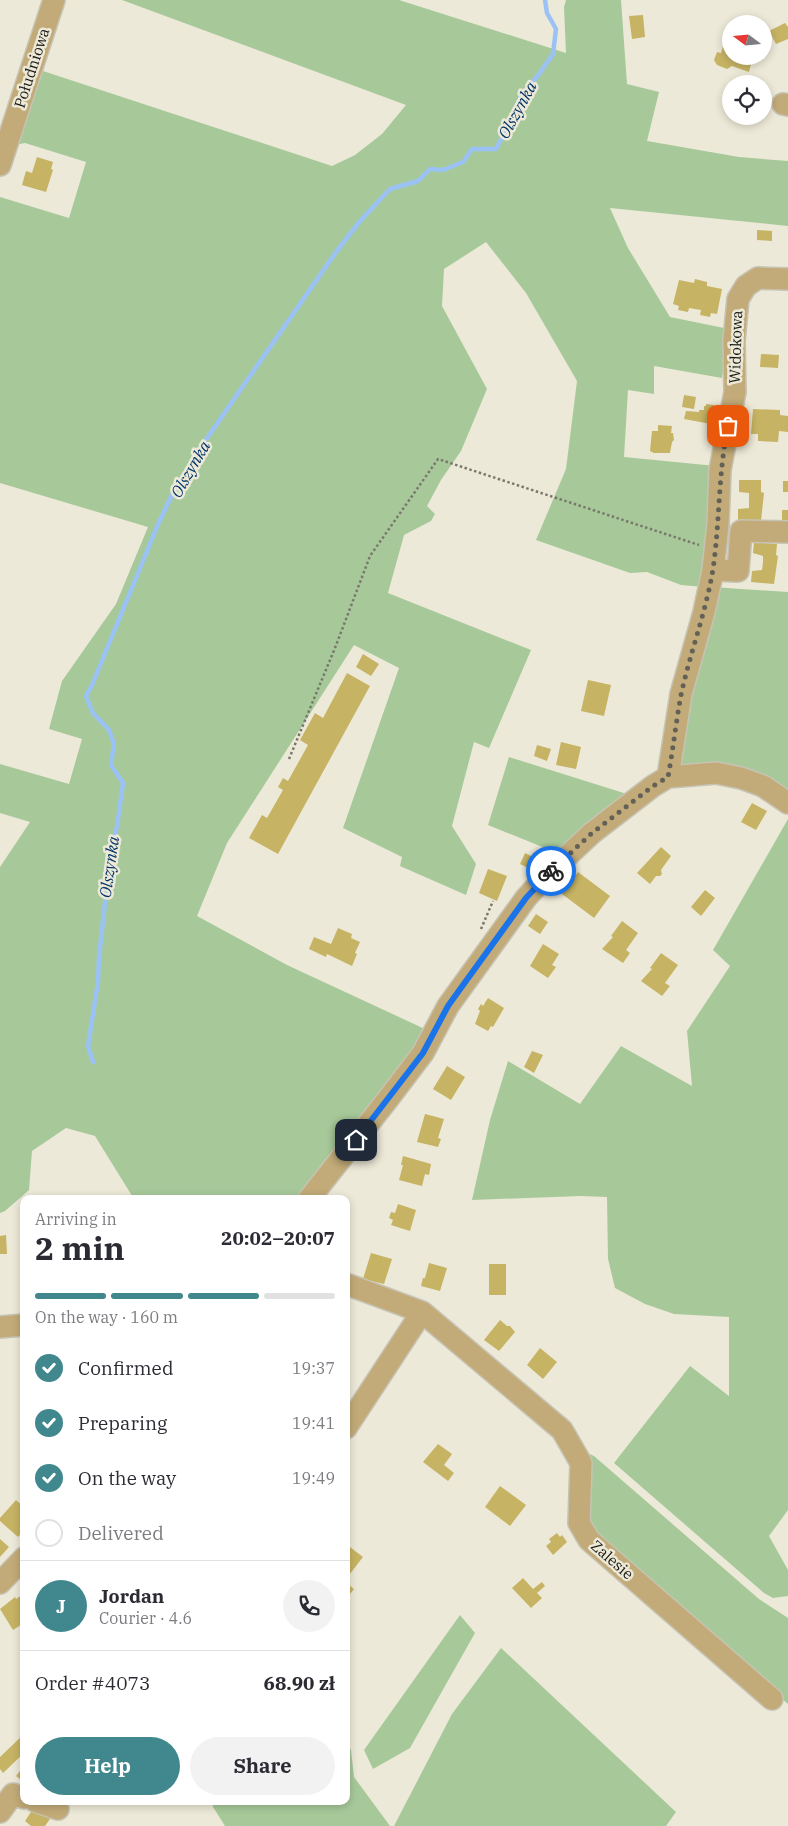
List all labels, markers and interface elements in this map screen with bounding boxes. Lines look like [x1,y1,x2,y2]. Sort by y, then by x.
north arrow [722,15,772,65]
map controls [722,15,772,125]
street label: Południowa [10,25,53,110]
button: locate [722,75,772,125]
water label: Olszynka [493,78,541,142]
street label: Widokowa [725,310,746,384]
pin [707,405,749,447]
icon: bag [714,412,742,440]
water label: Olszynka [166,437,214,501]
water label: Olszynka [95,835,123,899]
courier [526,846,576,896]
icon: bike [537,857,565,885]
pin [335,1119,377,1161]
icon: home [342,1126,370,1154]
text: Arriving in [35,1209,117,1229]
text: 20:02–20:07 [221,1226,335,1250]
text: 2 min [35,1227,125,1269]
text: On the way · 160 m [35,1307,178,1327]
icon: check [35,1354,63,1382]
text: Confirmed [78,1356,173,1380]
text: 19:37 [292,1358,335,1378]
icon: check [35,1409,63,1437]
text: Preparing [78,1411,167,1435]
text: 19:41 [292,1413,335,1433]
icon: check [35,1464,63,1492]
text: On the way [78,1466,176,1490]
text: 19:49 [292,1468,335,1488]
text: Delivered [78,1521,164,1545]
street label: Zalesie [587,1536,638,1583]
button: phone [283,1580,335,1632]
text: Jordan [99,1584,164,1608]
text: J [56,1594,66,1618]
text: Courier · 4.6 [99,1608,192,1628]
text: Order #4073 [35,1671,150,1695]
text: 68.90 zł [264,1671,335,1695]
button: Help [35,1737,180,1795]
button: Share [190,1737,335,1795]

